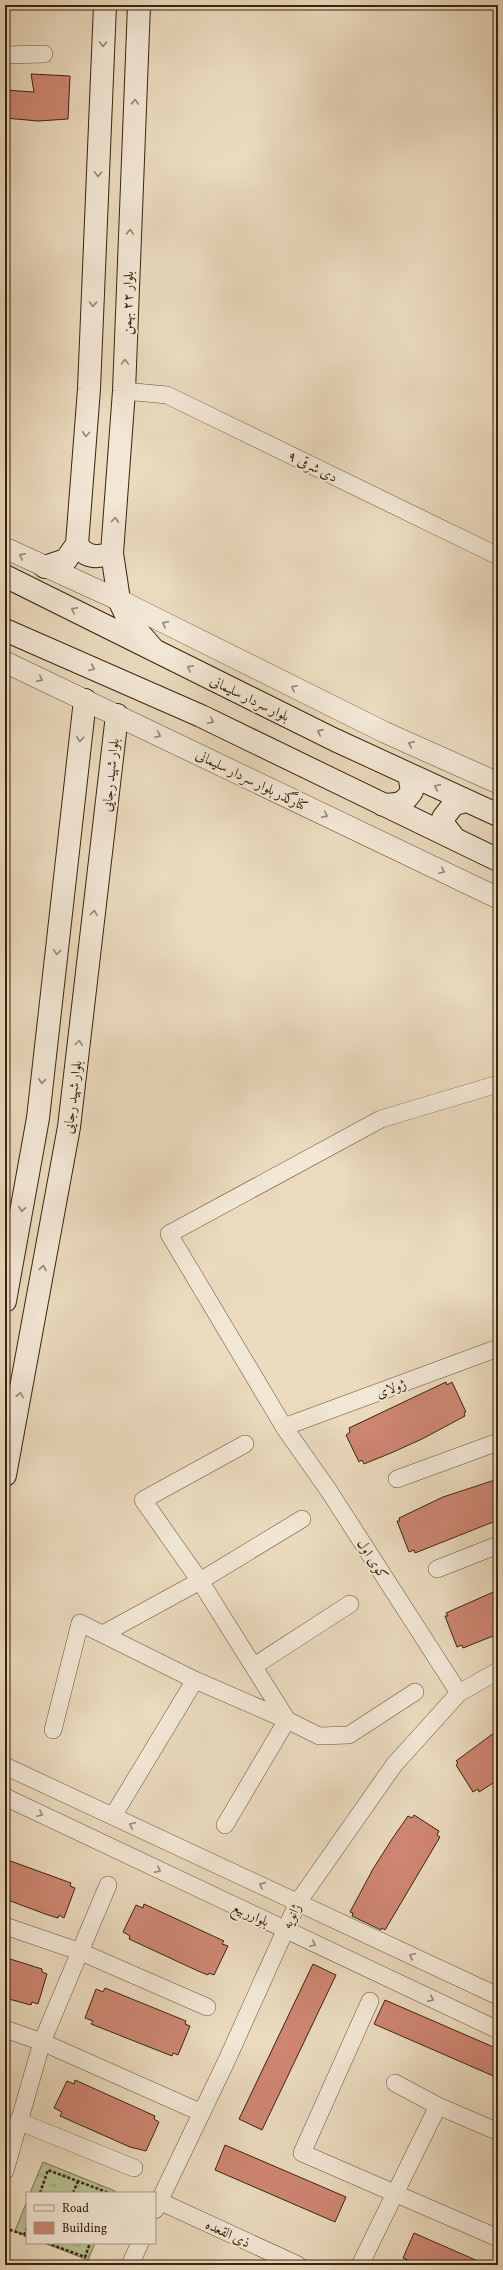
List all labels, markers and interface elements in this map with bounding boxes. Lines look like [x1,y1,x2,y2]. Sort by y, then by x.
one-way arrow [99,41,108,47]
one-way arrow [131,99,140,105]
one-way arrow [94,171,102,177]
one-way arrow [126,229,134,235]
street label: بلوار ۲۲ بهمن [118,270,139,335]
one-way arrow [89,301,97,307]
one-way arrow [121,359,129,365]
one-way arrow [81,431,90,437]
street label: ۹ دی شرقی [284,447,340,488]
one-way arrow [110,517,119,523]
one-way arrow [19,553,27,561]
one-way arrow [71,607,78,615]
one-way arrow [162,621,169,629]
one-way arrow [88,664,95,672]
one-way arrow [187,665,195,673]
street label: بلوار سردار سلیمانی [206,672,293,727]
one-way arrow [36,674,43,682]
one-way arrow [291,685,299,692]
one-way arrow [207,716,214,723]
one-way arrow [316,729,324,737]
one-way arrow [153,730,161,738]
one-way arrow [76,736,85,742]
street label: بلوار شهید رجایی [98,737,125,813]
one-way arrow [408,741,416,749]
street label: کنارگذر بلوار سردار سلیمانی [192,744,312,817]
one-way arrow [434,784,442,792]
one-way arrow [321,810,329,818]
one-way arrow [438,866,446,874]
one-way arrow [89,910,98,916]
one-way arrow [52,949,61,955]
one-way arrow [74,1039,83,1046]
street label: بلوار شهید رجایی [60,1059,87,1135]
one-way arrow [38,1078,47,1084]
one-way arrow [18,1206,26,1213]
one-way arrow [39,1264,47,1271]
street label: ژولای [374,1375,409,1404]
one-way arrow [15,1392,23,1399]
street label: کوی اول [352,1536,392,1584]
one-way arrow [36,1809,44,1817]
one-way arrow [128,1822,136,1830]
one-way arrow [153,1865,161,1873]
one-way arrow [259,1882,267,1890]
street label: بلوارربیع [228,1899,272,1935]
street label: ژانویه [278,1901,307,1932]
one-way arrow [309,1939,316,1947]
one-way arrow [409,1953,416,1961]
one-way arrow [426,1994,434,2002]
legend [26,2192,156,2244]
text: Road [62,2201,89,2217]
street label: ذی القعده [202,2216,253,2253]
text: Building [62,2221,107,2237]

